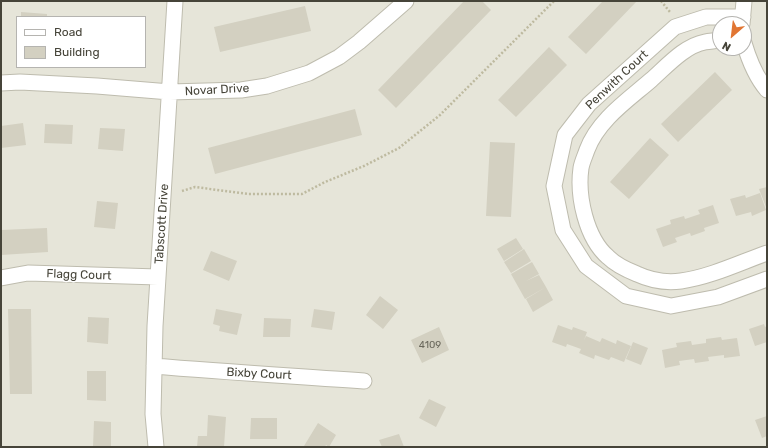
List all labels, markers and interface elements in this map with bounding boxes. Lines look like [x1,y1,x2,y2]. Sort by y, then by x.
legend [16,16,146,68]
north arrow [712,16,752,56]
text: Road [54,25,82,39]
text: N [720,39,733,54]
text: Building [54,45,100,59]
street label: Penwith Court [583,47,651,113]
street label: Novar Drive [184,81,250,99]
street label: Tabscott Drive [152,183,172,265]
street label: Flagg Court [46,267,112,283]
house number: 4109 [419,339,441,351]
street label: Bixby Court [226,365,292,383]

